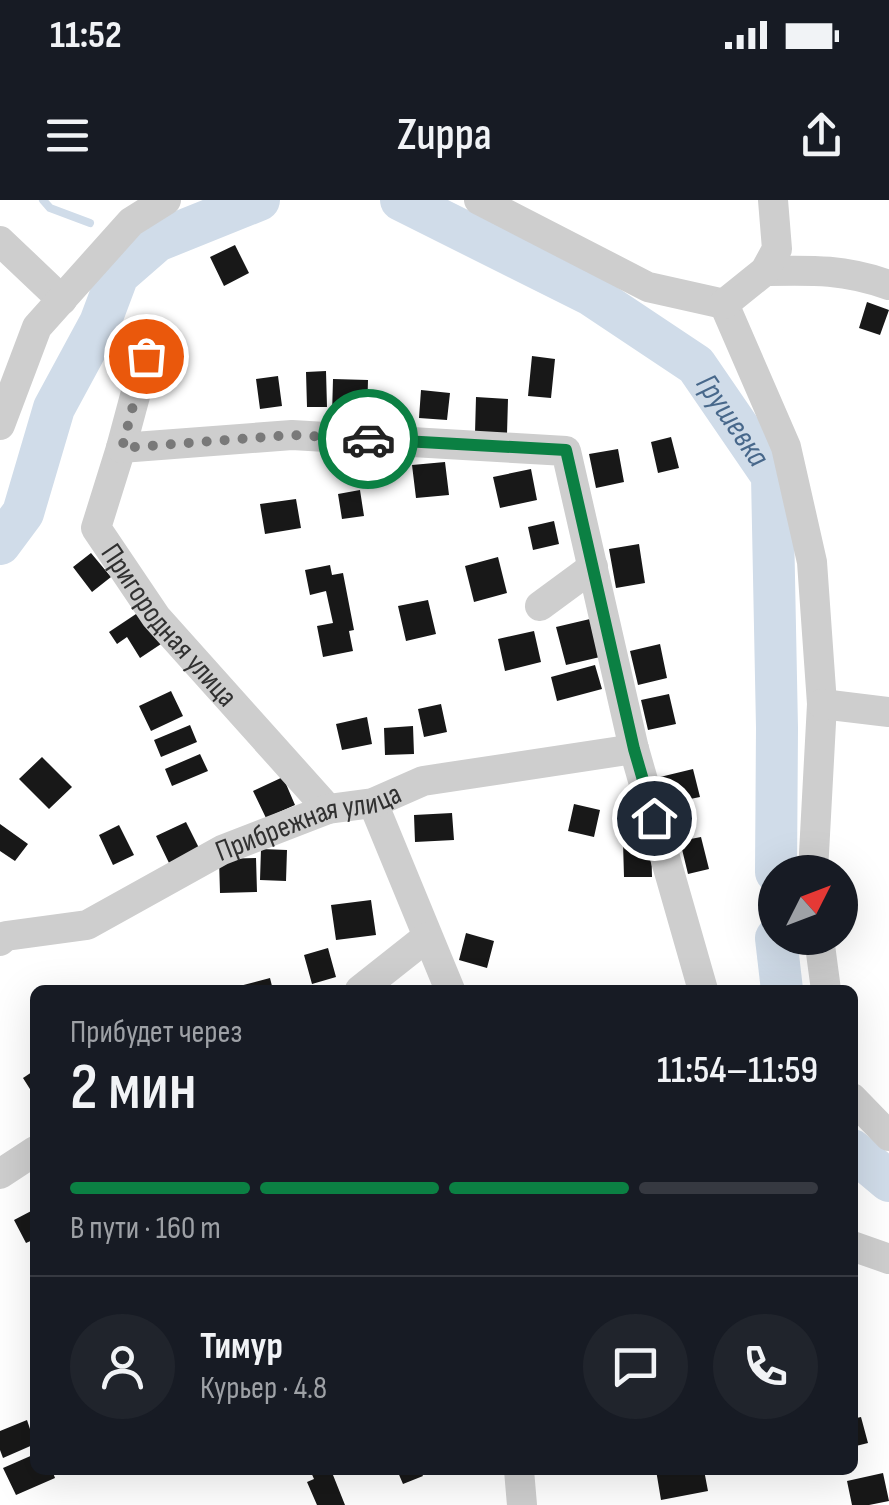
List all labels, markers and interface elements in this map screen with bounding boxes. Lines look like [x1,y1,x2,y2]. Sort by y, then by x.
text: 11:52 [50,13,122,58]
icon: menu [40,108,95,163]
text: Zuppa [397,108,492,163]
icon: share [794,108,849,163]
pin [104,314,189,399]
icon: bag [119,329,174,384]
water label: Грушевка [687,367,778,474]
courier [318,389,418,489]
icon: car [341,412,396,467]
street label: Пригородная улица [93,537,245,714]
street label: Прибрежная улица [210,776,407,870]
pin [612,776,697,861]
icon: home [627,791,682,846]
north arrow [758,855,858,955]
map controls [758,855,858,955]
text: Прибудет через [70,1013,242,1052]
text: 11:54–11:59 [657,1048,818,1093]
text: 2 мин [70,1050,197,1128]
text: В пути · 160 m [70,1209,221,1248]
button: person [70,1314,175,1419]
button: chat [583,1314,688,1419]
button: phone [713,1314,818,1419]
text: Тимур [200,1324,283,1369]
text: Курьер · 4.8 [200,1369,327,1408]

